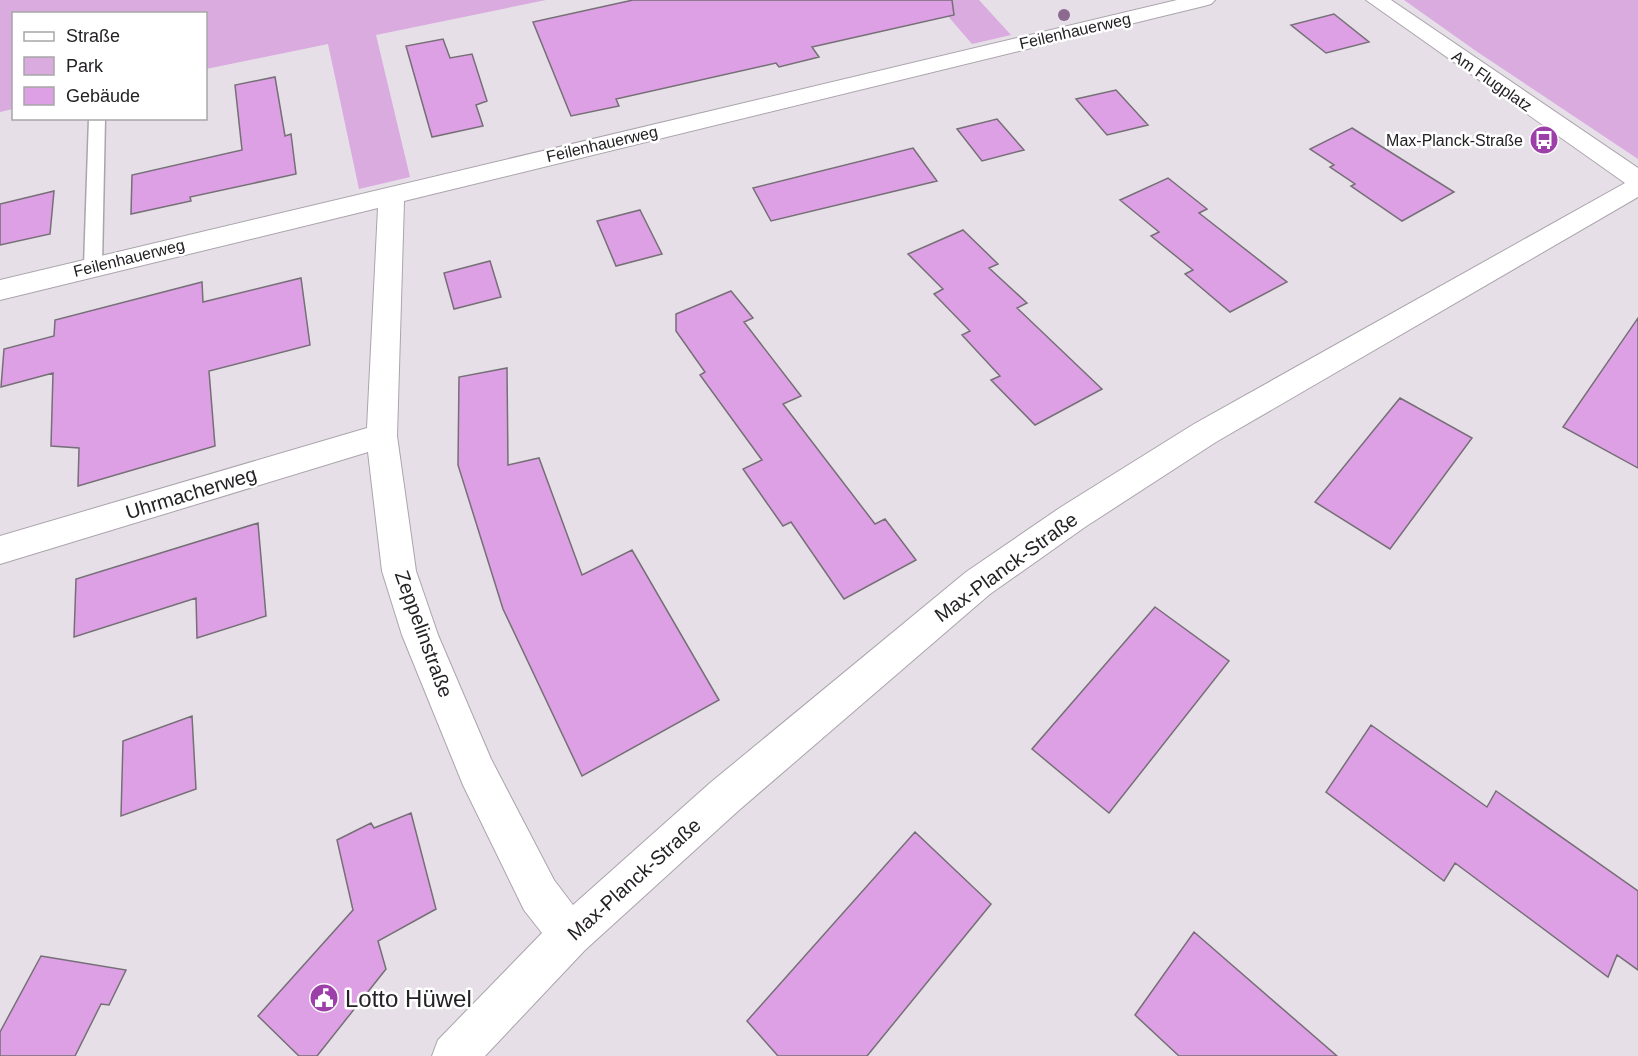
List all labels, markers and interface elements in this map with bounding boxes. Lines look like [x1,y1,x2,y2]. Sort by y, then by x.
street label: Feilenhauerweg [1018,10,1132,52]
legend [12,12,207,120]
text: Straße [66,26,120,46]
street label: Am Flugplatz [1449,47,1535,115]
text: Park [66,56,104,76]
text: Gebäude [66,86,140,106]
street label: Feilenhauerweg [545,123,659,165]
bus stop icon: Max-Planck-Straße [1528,124,1560,156]
place label: Max-Planck-Straße [1386,132,1523,149]
street label: Feilenhauerweg [72,236,186,280]
street label: Uhrmacherweg [123,463,259,523]
street label: Max-Planck-Straße [930,508,1082,626]
street label: Zeppelinstraße [391,568,457,700]
street label: Max-Planck-Straße [563,814,705,944]
public building icon: Lotto Hüwel [308,982,340,1014]
place label: Lotto Hüwel [345,985,472,1012]

